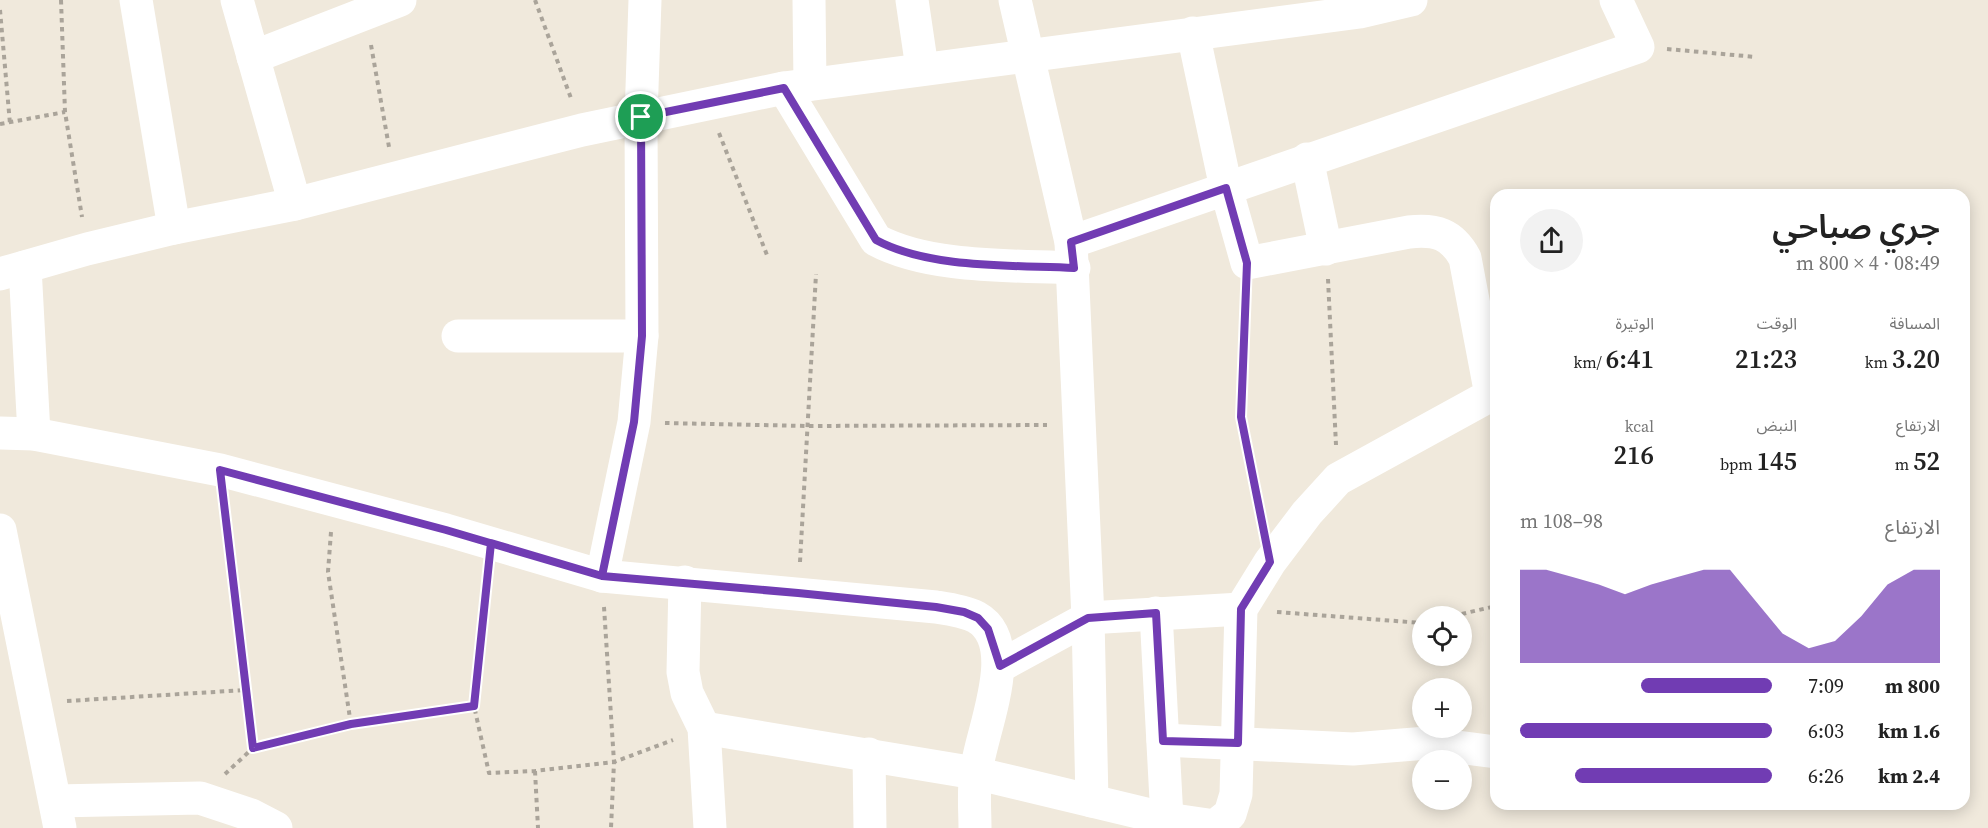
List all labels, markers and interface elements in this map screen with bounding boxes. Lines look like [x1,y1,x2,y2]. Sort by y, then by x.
pin [615,91,666,142]
icon: arrive [624,100,657,133]
text: جري صباحي [1772,204,1940,249]
button: share [1520,209,1583,272]
text: 08:49 · 4 × 800 m [1796,249,1940,277]
text: الوتيرة [1616,312,1654,334]
text: الوقت [1757,312,1797,334]
text: المسافة [1890,312,1940,334]
text: 6:41 [1606,341,1654,377]
text: 21:23 [1735,341,1797,377]
text: 3.20 [1892,341,1940,377]
text: /km [1573,351,1606,373]
text: km [1865,351,1892,373]
text: النبض [1756,414,1797,436]
text: الارتفاع [1896,414,1940,436]
text: kcal [1625,415,1654,437]
text: 216 [1613,437,1654,473]
text: 145 [1756,443,1797,479]
text: 52 [1913,443,1940,479]
text: bpm [1720,453,1756,475]
text: m [1895,453,1913,475]
text: 98–108 m [1520,507,1603,535]
text: الارتفاع [1885,513,1940,541]
map controls [1412,606,1472,810]
button: locate [1412,606,1472,666]
text: 7:09 [1808,672,1844,700]
text: 800 m [1885,672,1940,700]
button: + [1412,678,1472,738]
text: 6:03 [1808,717,1844,745]
text: 1.6 km [1878,717,1940,745]
button: − [1412,750,1472,810]
text: 6:26 [1808,762,1844,790]
text: 2.4 km [1878,762,1940,790]

